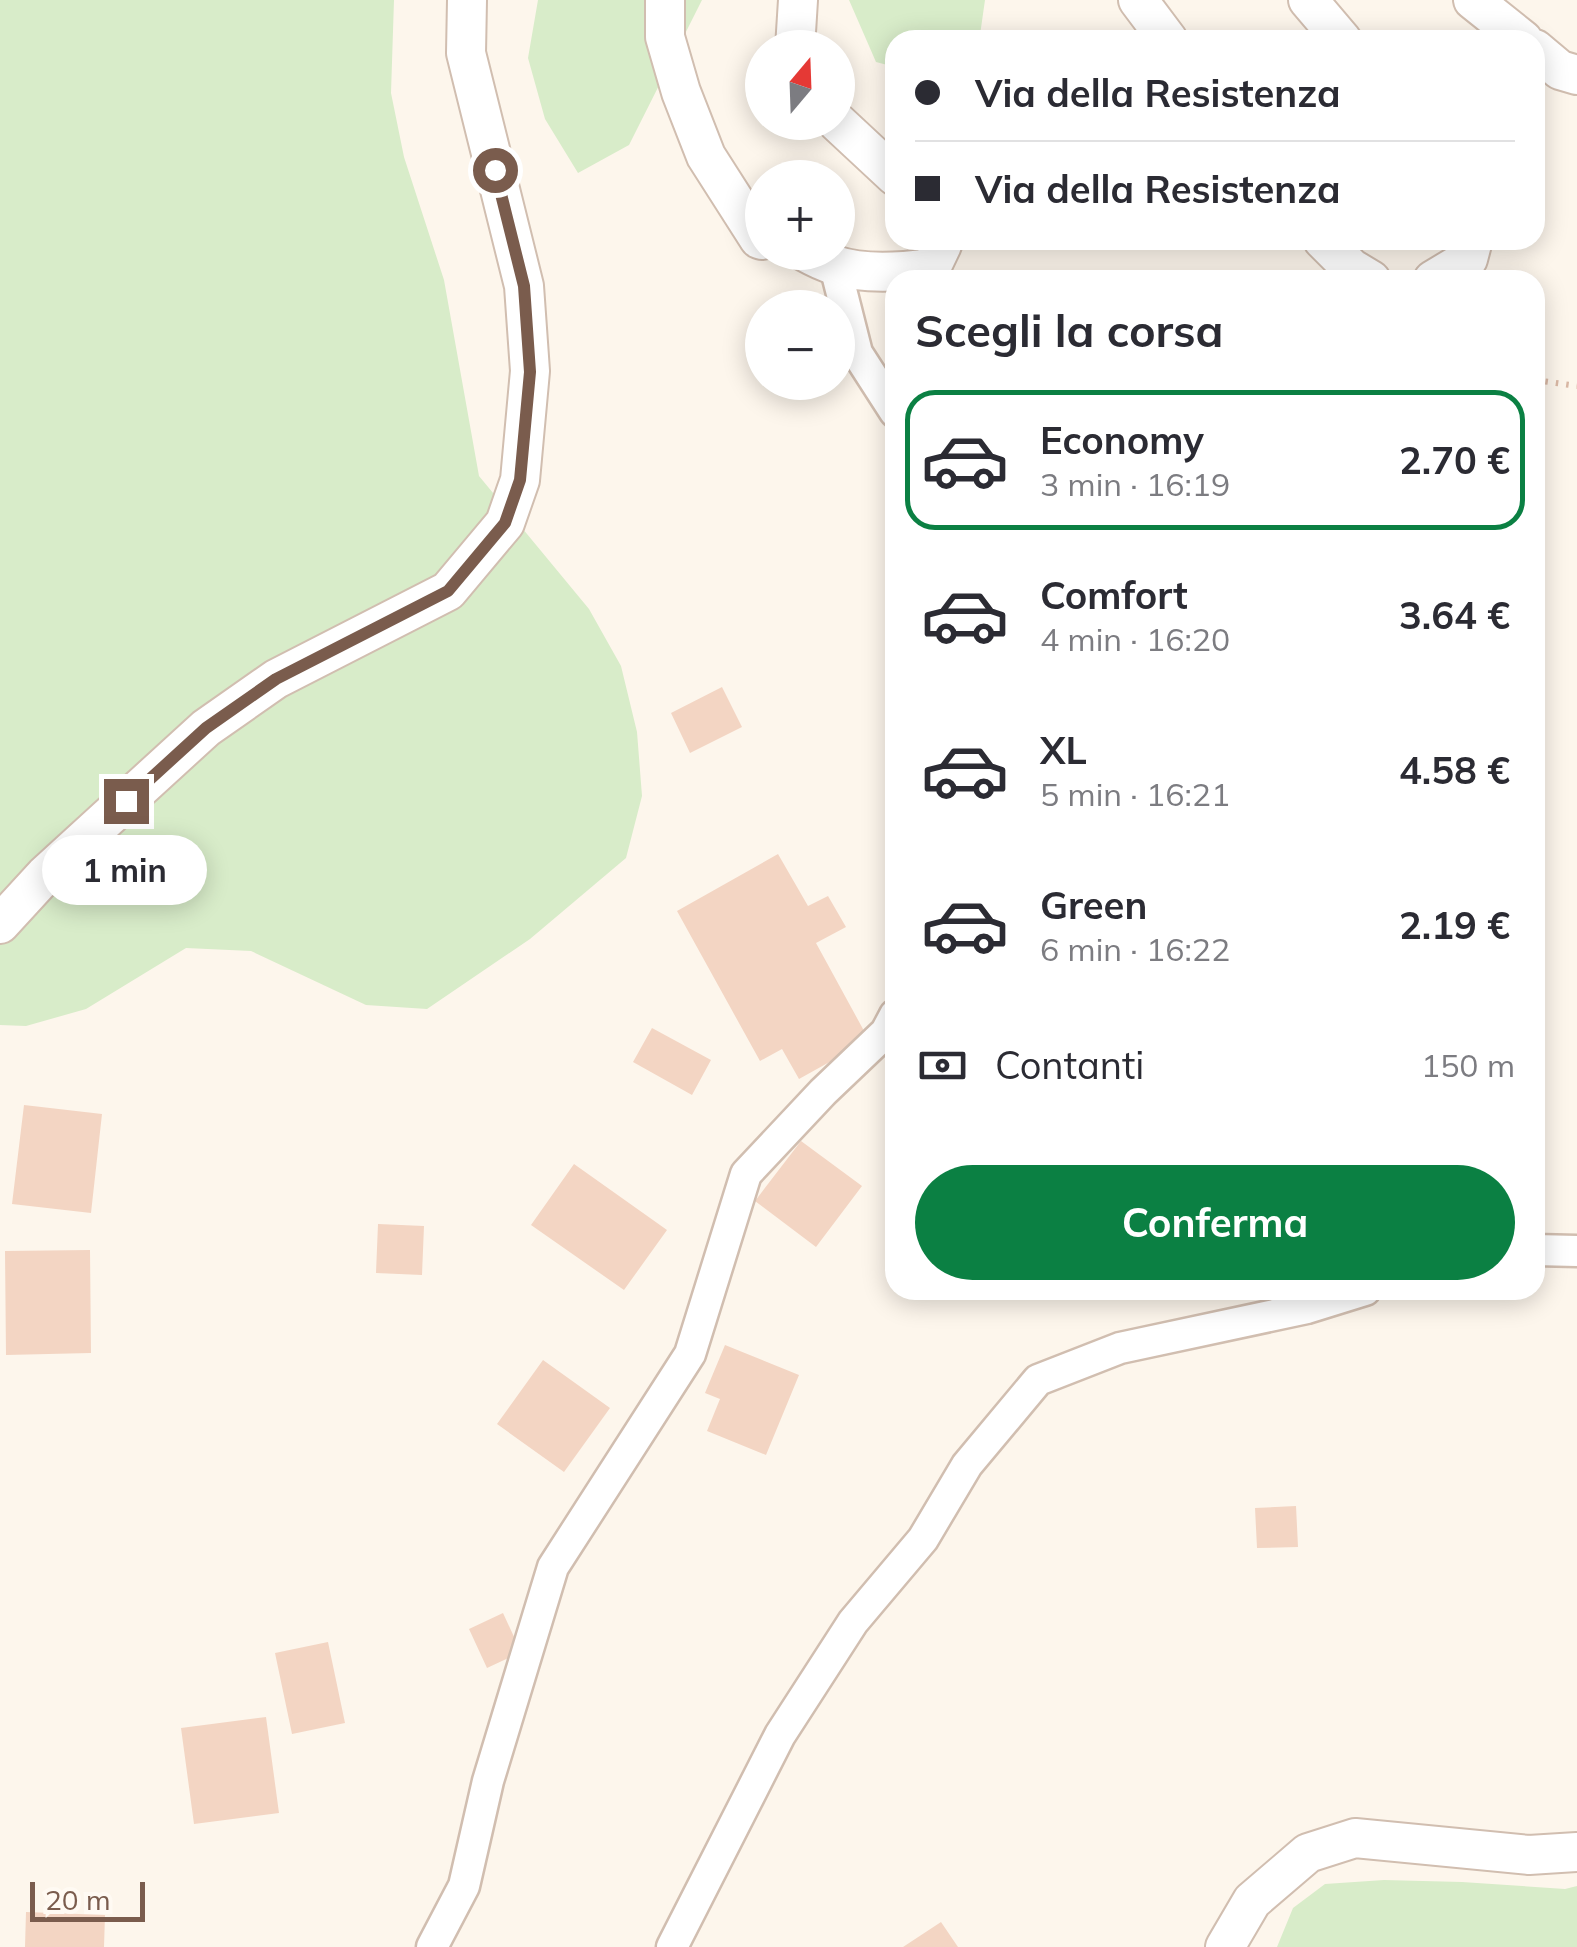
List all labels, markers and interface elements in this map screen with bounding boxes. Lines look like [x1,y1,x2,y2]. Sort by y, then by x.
north arrow [745,30,855,140]
map controls [745,30,855,400]
text: Via della Resistenza [975,69,1341,117]
route start [473,148,518,193]
button: + [745,160,855,270]
text: Via della Resistenza [975,165,1341,213]
button: − [745,290,855,400]
text: Scegli la corsa [915,302,1223,358]
icon: car [920,415,1010,505]
text: Economy [1040,416,1204,464]
text: 2.70 € [1399,436,1510,484]
text: 3 min · 16:19 [1040,464,1230,504]
icon: car [920,570,1010,660]
text: Comfort [1040,571,1188,619]
text: 3.64 € [1399,591,1510,639]
text: 4 min · 16:20 [1040,619,1230,659]
icon: car [920,725,1010,815]
text: XL [1040,726,1087,774]
text: 4.58 € [1399,746,1510,794]
text: 5 min · 16:21 [1040,774,1230,814]
route end [104,779,149,824]
callout: 1 min [44,836,208,906]
text: 1 min [82,850,167,890]
icon: car [920,880,1010,970]
text: Green [1040,881,1147,929]
text: 2.19 € [1399,901,1510,949]
text: 6 min · 16:22 [1040,929,1230,969]
icon: cash [915,1038,970,1093]
text: Contanti [995,1041,1144,1089]
text: 150 m [1421,1045,1515,1085]
button: Conferma [915,1165,1515,1280]
scale bar [30,1877,145,1922]
text: 20 m [45,1882,111,1917]

